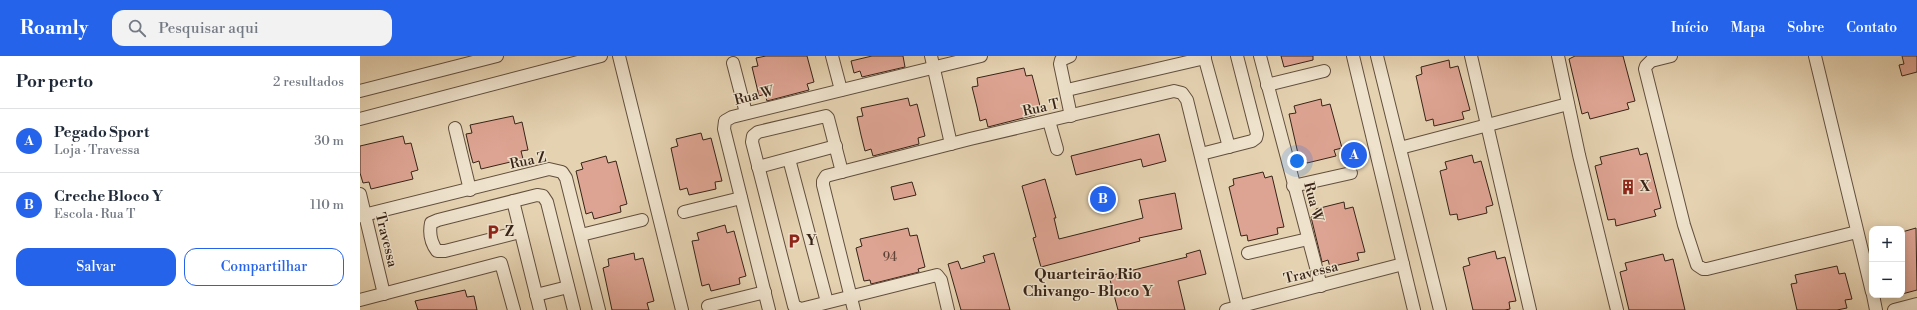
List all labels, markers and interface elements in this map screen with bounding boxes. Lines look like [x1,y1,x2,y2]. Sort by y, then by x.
search box [112,10,392,46]
text: Roamly [20,16,88,40]
icon: search [126,17,148,39]
text: Pesquisar aqui [158,19,259,38]
text: Início [1671,19,1709,37]
text: Mapa [1731,19,1765,37]
text: Sobre [1787,19,1824,37]
text: Contato [1846,19,1897,37]
text: Por perto [16,71,93,93]
text: 2 resultados [273,74,344,90]
street label: Rua W [732,82,777,110]
street label: Rua T [1021,95,1061,121]
text: Pegado Sport [54,123,149,142]
text: A [24,133,34,149]
text: 30 m [314,133,344,149]
pin: A [1341,140,1367,170]
text: Loja · Travessa [54,142,140,158]
street label: Rua Z [508,148,548,174]
your location [1287,151,1307,171]
building icon: X [1619,178,1637,196]
place label: X [1639,178,1651,196]
street label: Rua W [1299,180,1327,225]
pin: B [1090,184,1116,214]
text: Creche Bloco Y [54,187,163,206]
text: B [24,197,34,213]
text: 110 m [310,197,344,213]
text: Escola · Rua T [54,206,135,222]
street label: Travessa [371,211,402,270]
parking icon: Z [484,223,502,241]
place label: Z [505,223,514,241]
map controls [1869,226,1905,298]
button: + [1869,226,1905,262]
parking icon: Y [785,232,803,250]
place label: Y [806,232,817,250]
button: Salvar [16,248,176,286]
button: Compartilhar [184,248,344,286]
house number: 94 [883,250,897,265]
street label: Travessa [1282,257,1341,288]
button: − [1869,262,1905,298]
district label: Quarteirão Rio Chivango- Bloco Y [1023,265,1154,301]

